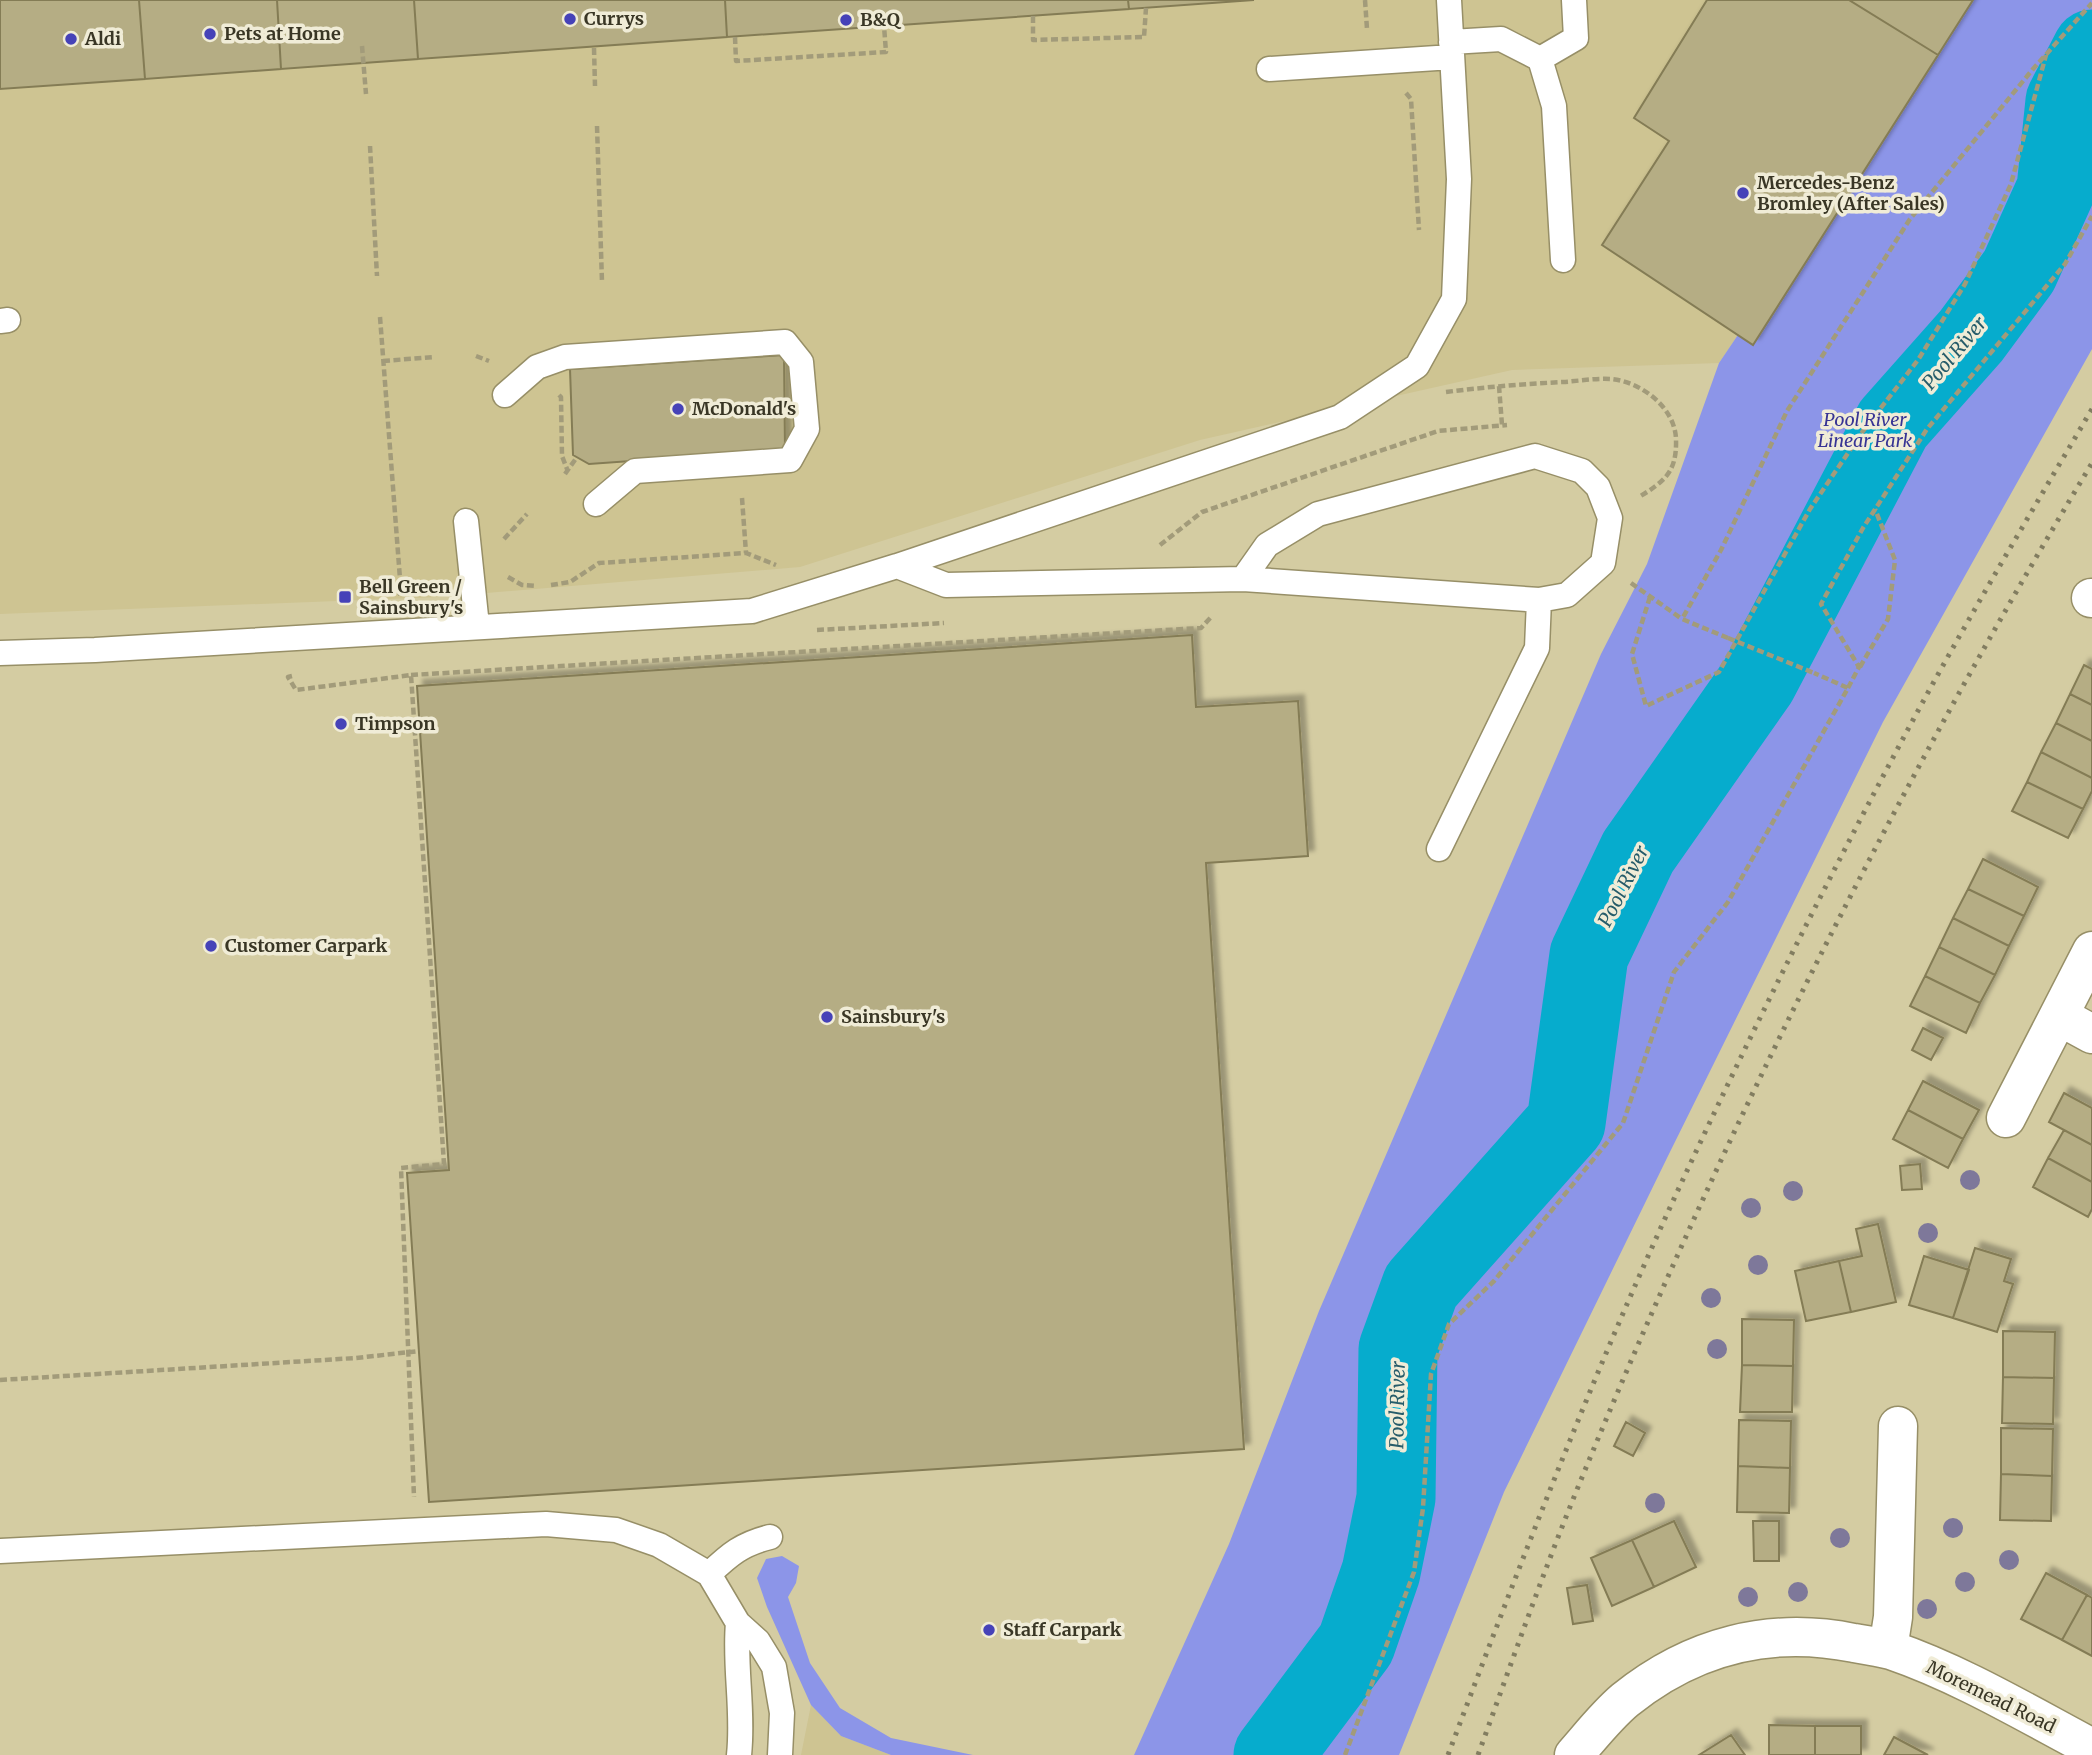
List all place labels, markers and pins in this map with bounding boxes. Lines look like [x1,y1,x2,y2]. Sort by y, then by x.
place label: Currys [584,7,644,30]
place label: B&Q [860,8,902,31]
marker: Currys [562,11,578,27]
marker: B&Q [838,12,854,28]
place label: Pets at Home [224,22,341,45]
marker: Pets at Home [202,26,218,42]
place label: Aldi [84,27,121,50]
marker: Aldi [63,31,79,47]
place label: Mercedes-Benz Bromley (After Sales) [1757,171,1945,215]
marker: Mercedes-Benz Bromley (After Sales) [1735,185,1751,201]
place label: McDonald's [692,397,796,420]
marker: McDonald's [670,401,686,417]
place label: Bell Green / Sainsbury's [359,575,463,619]
marker: Bell Green / Sainsbury's [337,589,353,605]
place label: Timpson [355,712,436,735]
marker: Timpson [333,716,349,732]
place label: Customer Carpark [225,934,387,957]
marker: Customer Carpark [203,938,219,954]
place label: Sainsbury's [841,1005,945,1028]
marker: Sainsbury's [819,1009,835,1025]
place label: Staff Carpark [1003,1618,1122,1641]
marker: Staff Carpark [981,1622,997,1638]

